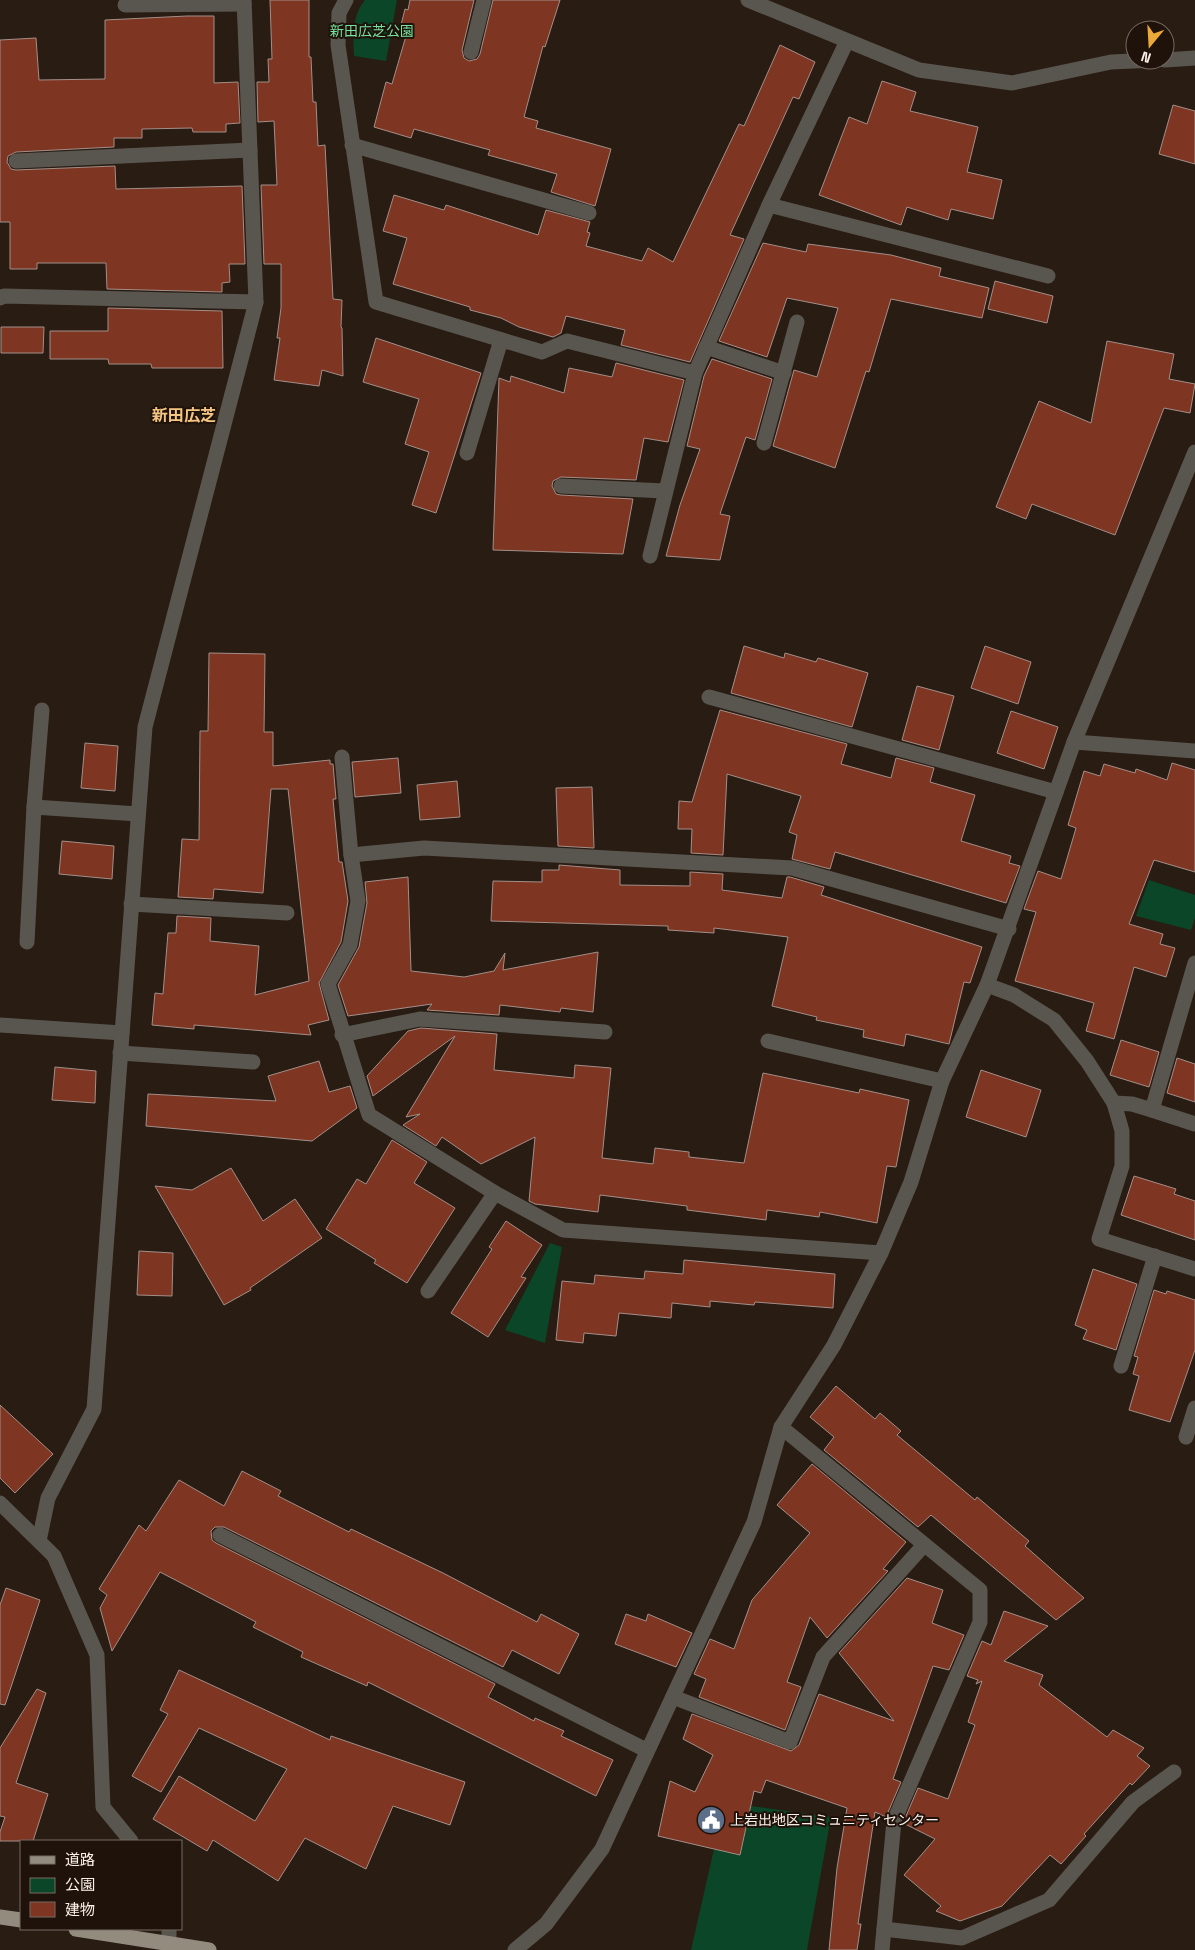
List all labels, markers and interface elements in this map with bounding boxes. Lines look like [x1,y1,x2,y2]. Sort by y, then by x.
north arrow [1125,20,1175,70]
park label: 新田広芝公園 [330,22,414,40]
text: N [1139,47,1153,67]
district label: 新田広芝 [152,405,216,426]
public building icon: 上岩出地区コミュニティセンター [696,1805,726,1835]
place label: 上岩出地区コミュニティセンター [730,1811,939,1829]
legend [20,1840,182,1930]
text: 道路 [65,1850,95,1869]
text: 公園 [65,1875,95,1894]
text: 建物 [65,1900,95,1919]

